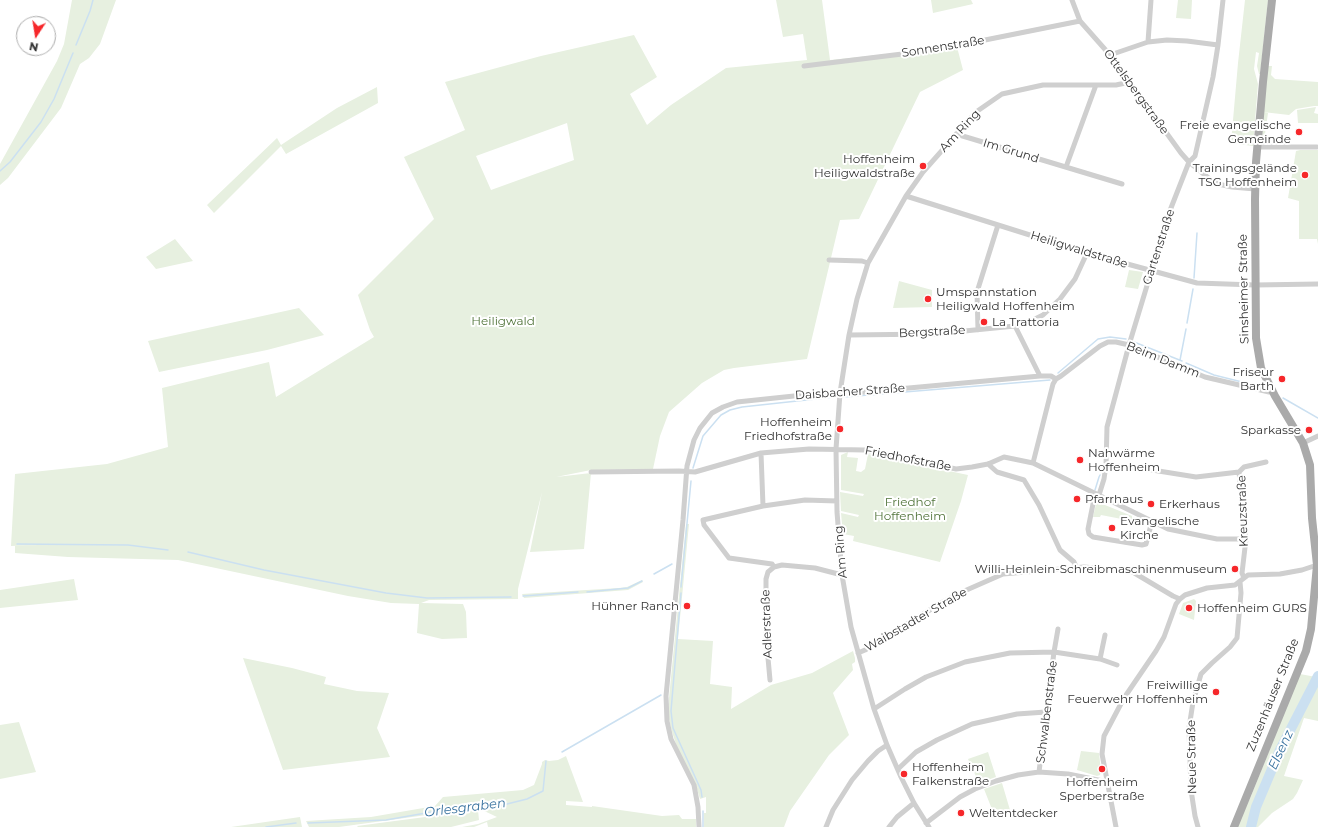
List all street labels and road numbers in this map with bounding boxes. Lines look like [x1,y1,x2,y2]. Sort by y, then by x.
street label: Sonnenstraße [900,33,986,61]
street label: Ottelsbergstraße [1100,47,1172,137]
street label: Am Ring [937,107,983,155]
street label: Im Grund [981,136,1041,166]
street label: Gartenstraße [1140,207,1178,287]
street label: Heiligwaldstraße [1029,228,1129,272]
street label: Sinsheimer Straße [1236,234,1252,344]
street label: Bergstraße [898,323,966,341]
street label: Beim Damm [1124,339,1202,381]
street label: Daisbacher Straße [795,381,905,403]
street label: Friedhofstraße [863,444,953,474]
street label: Kreuzstraße [1235,475,1251,547]
street label: Am Ring [832,525,850,579]
street label: Waibstadter Straße [862,585,970,655]
street label: Adlerstraße [759,589,775,659]
street label: Zuzenhäuser Straße [1244,636,1302,754]
street label: Schwalbenstraße [1034,660,1060,764]
street label: Neue Straße [1184,720,1200,794]

